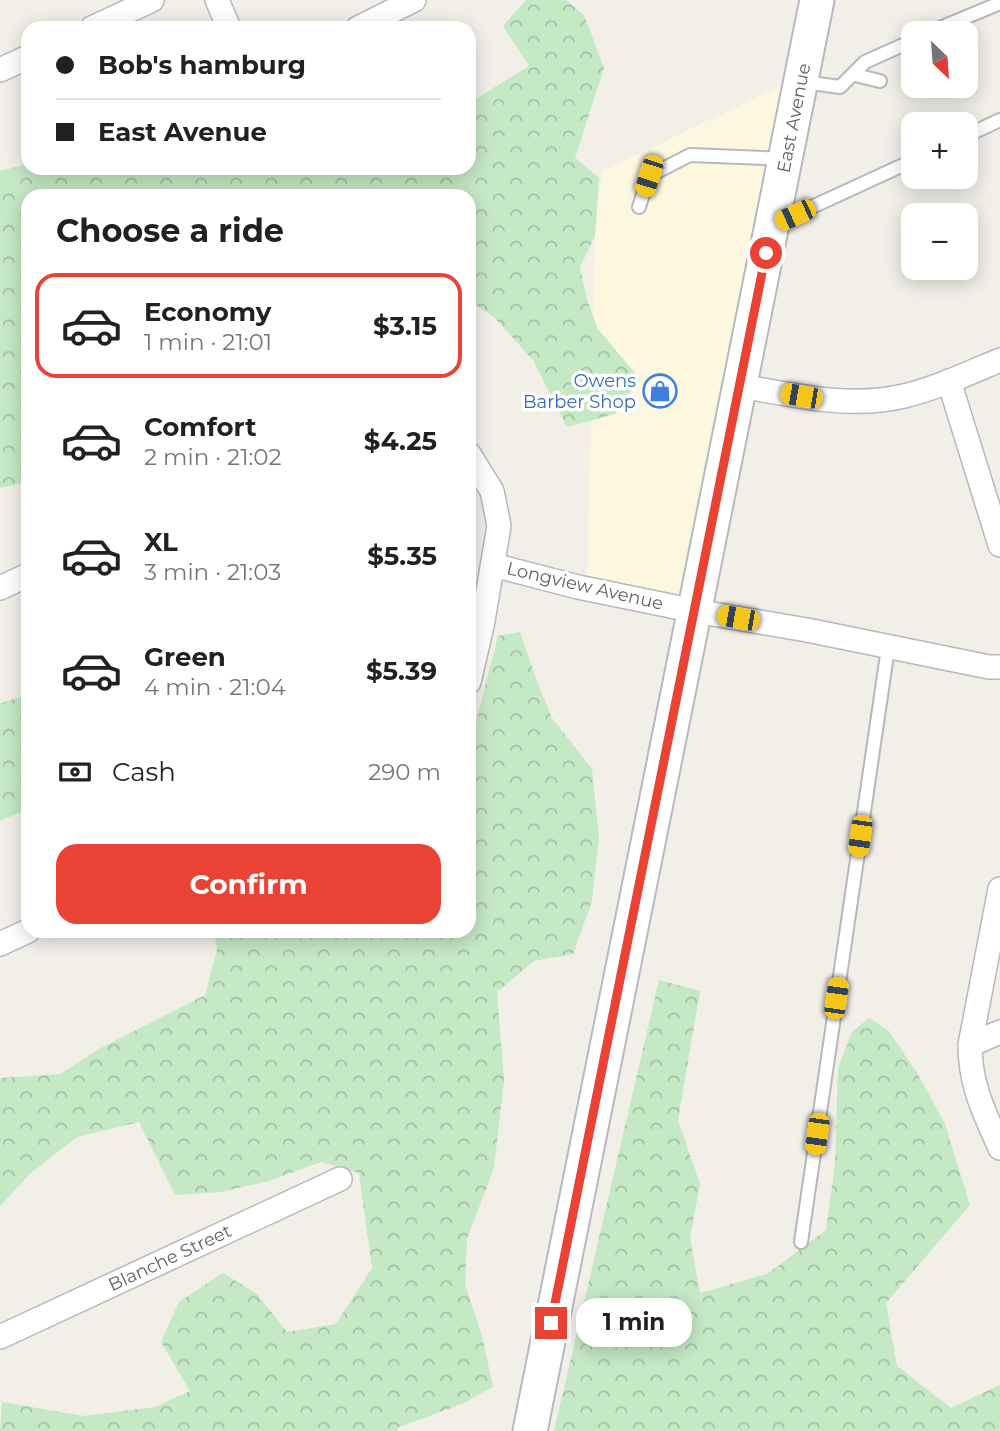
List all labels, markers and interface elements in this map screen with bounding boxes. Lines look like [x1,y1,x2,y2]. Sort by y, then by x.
north arrow [901,21,978,98]
map controls [901,21,978,280]
text: Bob's hamburg [98,49,306,81]
street label: East Avenue [773,61,815,175]
button: + [901,112,978,189]
text: East Avenue [98,116,267,148]
car [633,153,666,199]
car [772,197,819,233]
button: − [901,203,978,280]
text: Choose a ride [56,211,284,250]
route start [750,237,782,269]
icon: car [60,294,123,357]
text: Economy [144,296,271,328]
text: $3.15 [373,310,437,342]
text: 1 min · 21:01 [144,328,272,356]
place label: Owens Barber Shop [523,370,636,413]
shop icon: Owens Barber Shop [641,372,679,410]
car [779,382,824,410]
icon: car [60,409,123,472]
text: Comfort [144,411,256,443]
text: $4.25 [364,425,437,457]
text: 2 min · 21:02 [144,443,282,471]
icon: car [60,524,123,587]
text: XL [144,526,178,558]
text: $5.35 [367,540,437,572]
street label: Longview Avenue [505,557,666,615]
text: 3 min · 21:03 [144,558,281,586]
car [716,604,761,632]
icon: car [60,639,123,702]
text: Green [144,641,226,673]
text: $5.39 [366,655,437,687]
text: 4 min · 21:04 [144,673,286,701]
icon: cash [56,753,94,791]
text: Cash [112,756,176,788]
text: 290 m [368,758,441,786]
car [847,814,874,858]
button: Confirm [56,844,441,924]
car [823,976,850,1020]
car [804,1112,831,1156]
street label: Blanche Street [105,1220,235,1296]
callout: 1 min [576,1298,691,1348]
route end [535,1307,567,1339]
text: 1 min [603,1308,665,1336]

